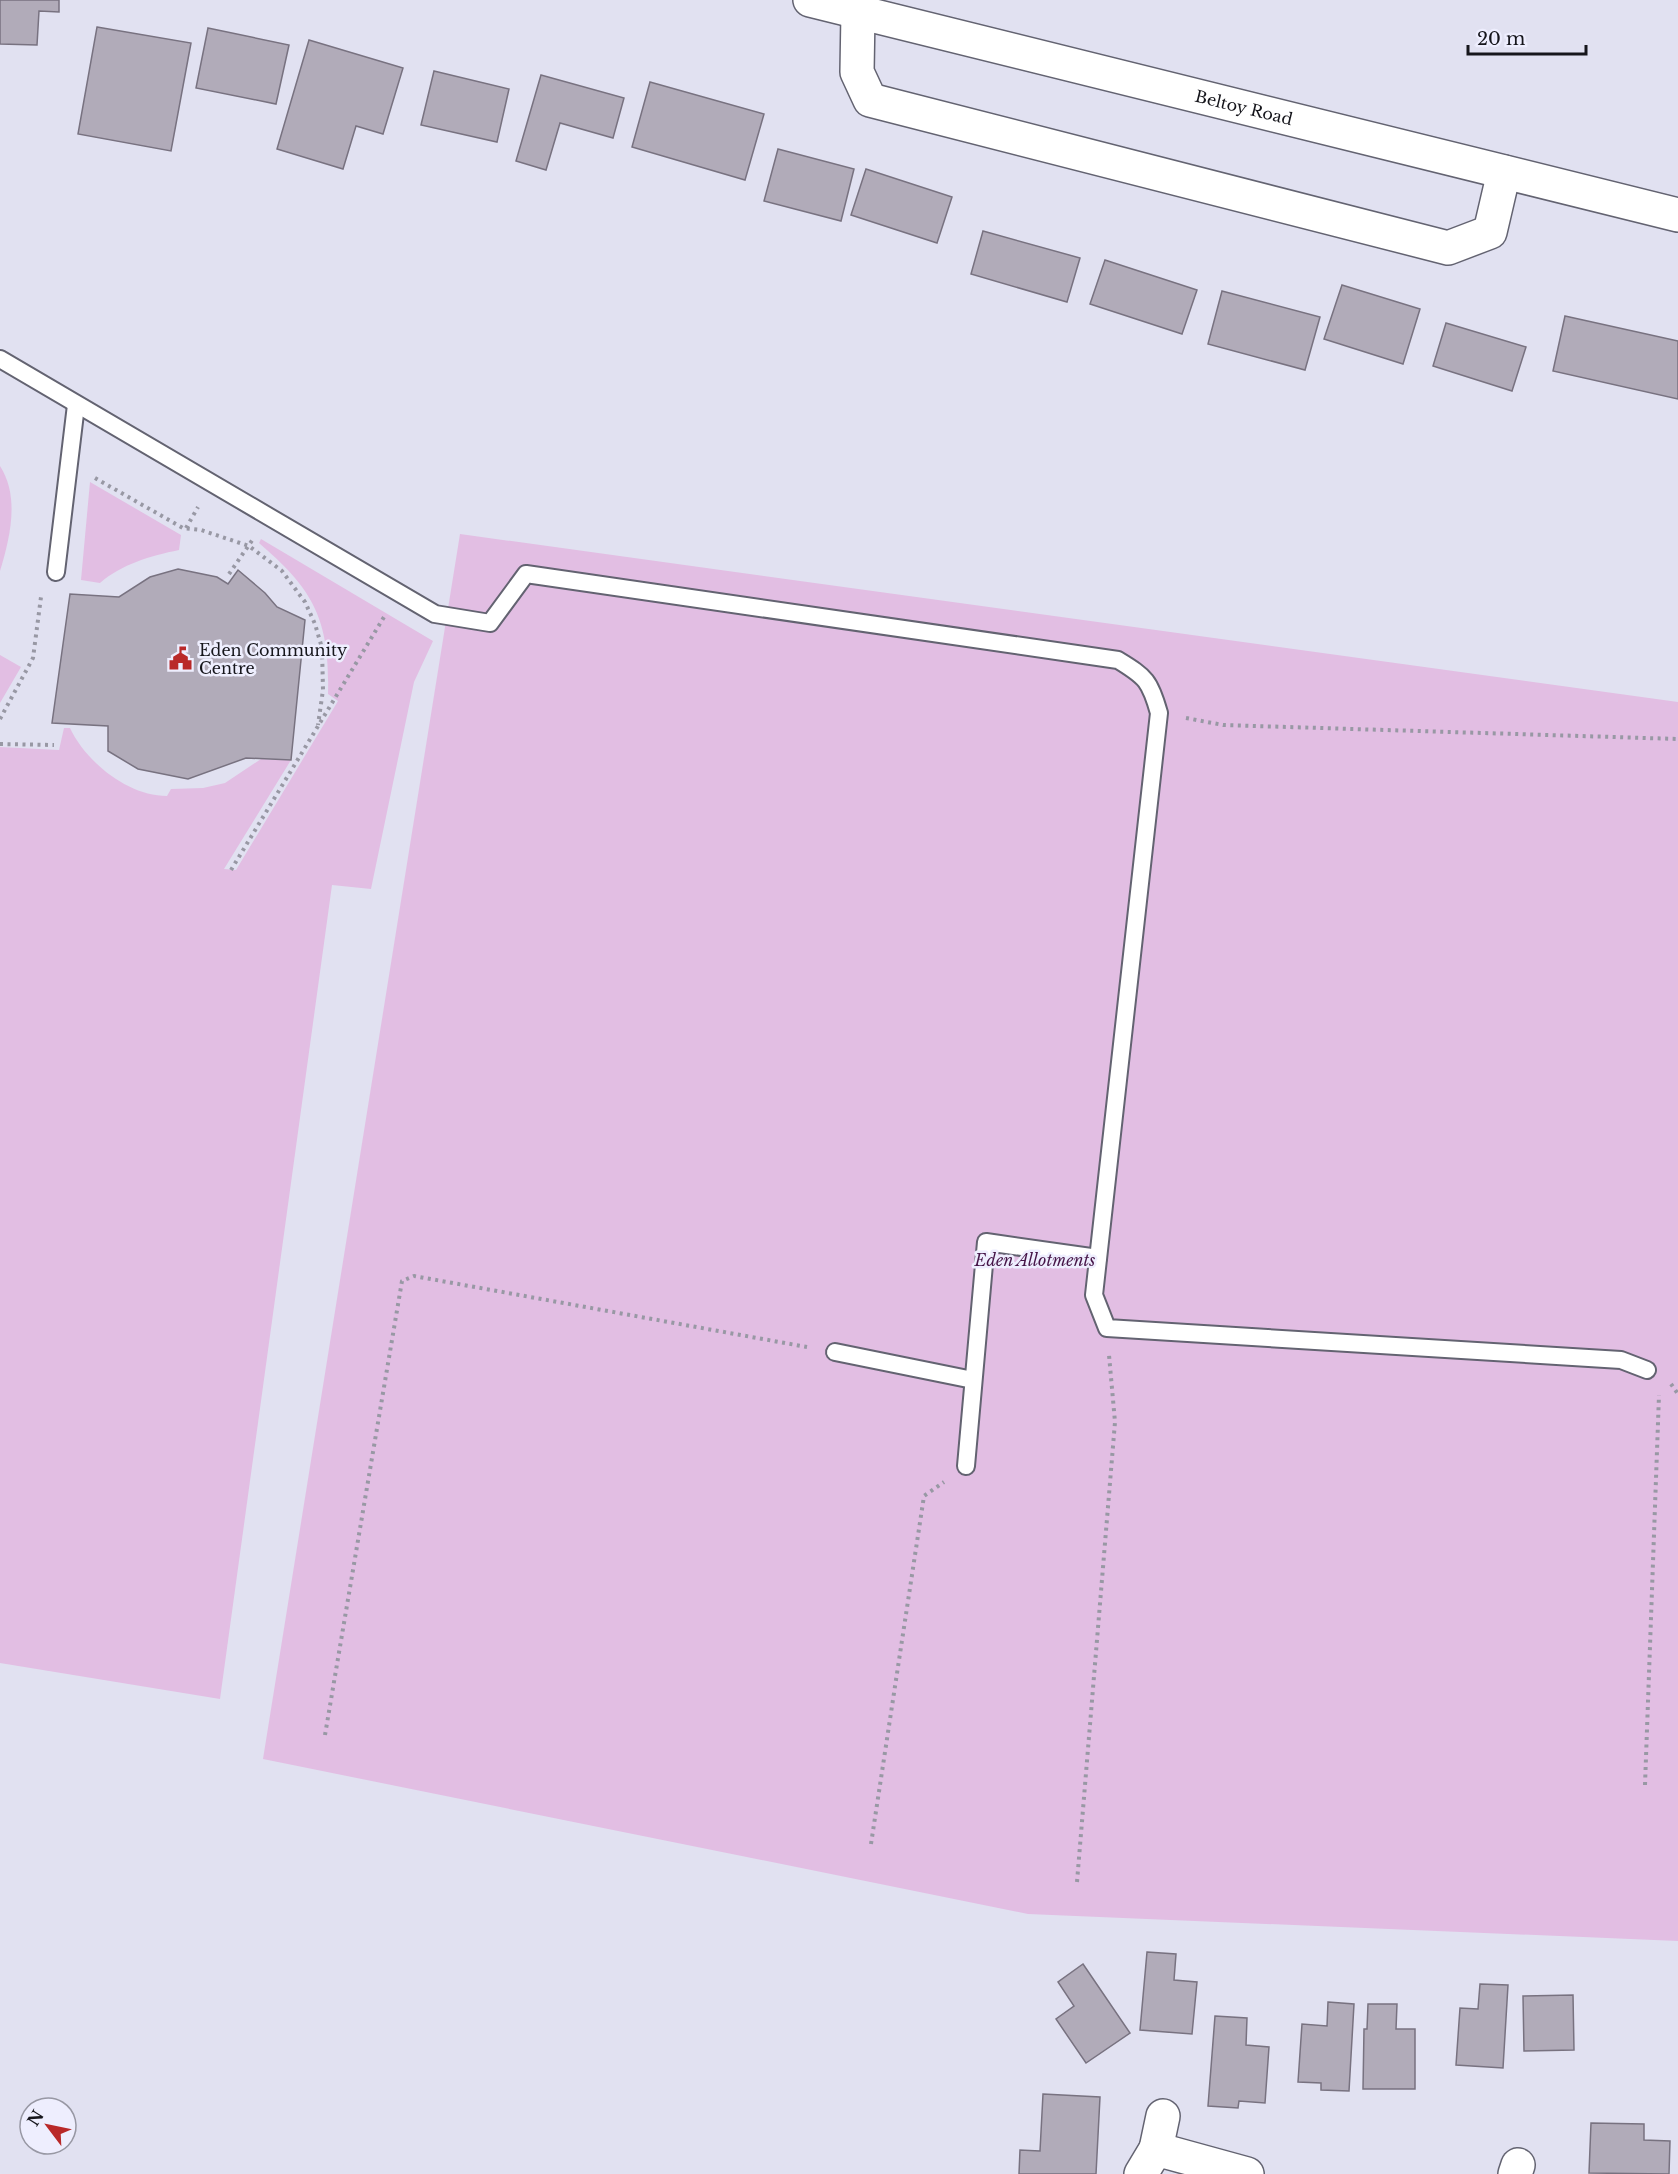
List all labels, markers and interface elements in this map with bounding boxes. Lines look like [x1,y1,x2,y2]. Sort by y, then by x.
scale bar [1468,18,1586,56]
text: 20 m [1477,28,1525,50]
street label: Beltoy Road [1193,86,1295,129]
place label: Eden Community Centre [199,640,348,678]
public building icon: Eden Community Centre [168,646,194,672]
park label: Eden Allotments [974,1250,1095,1270]
north arrow [18,2096,78,2156]
text: N [23,2106,48,2130]

